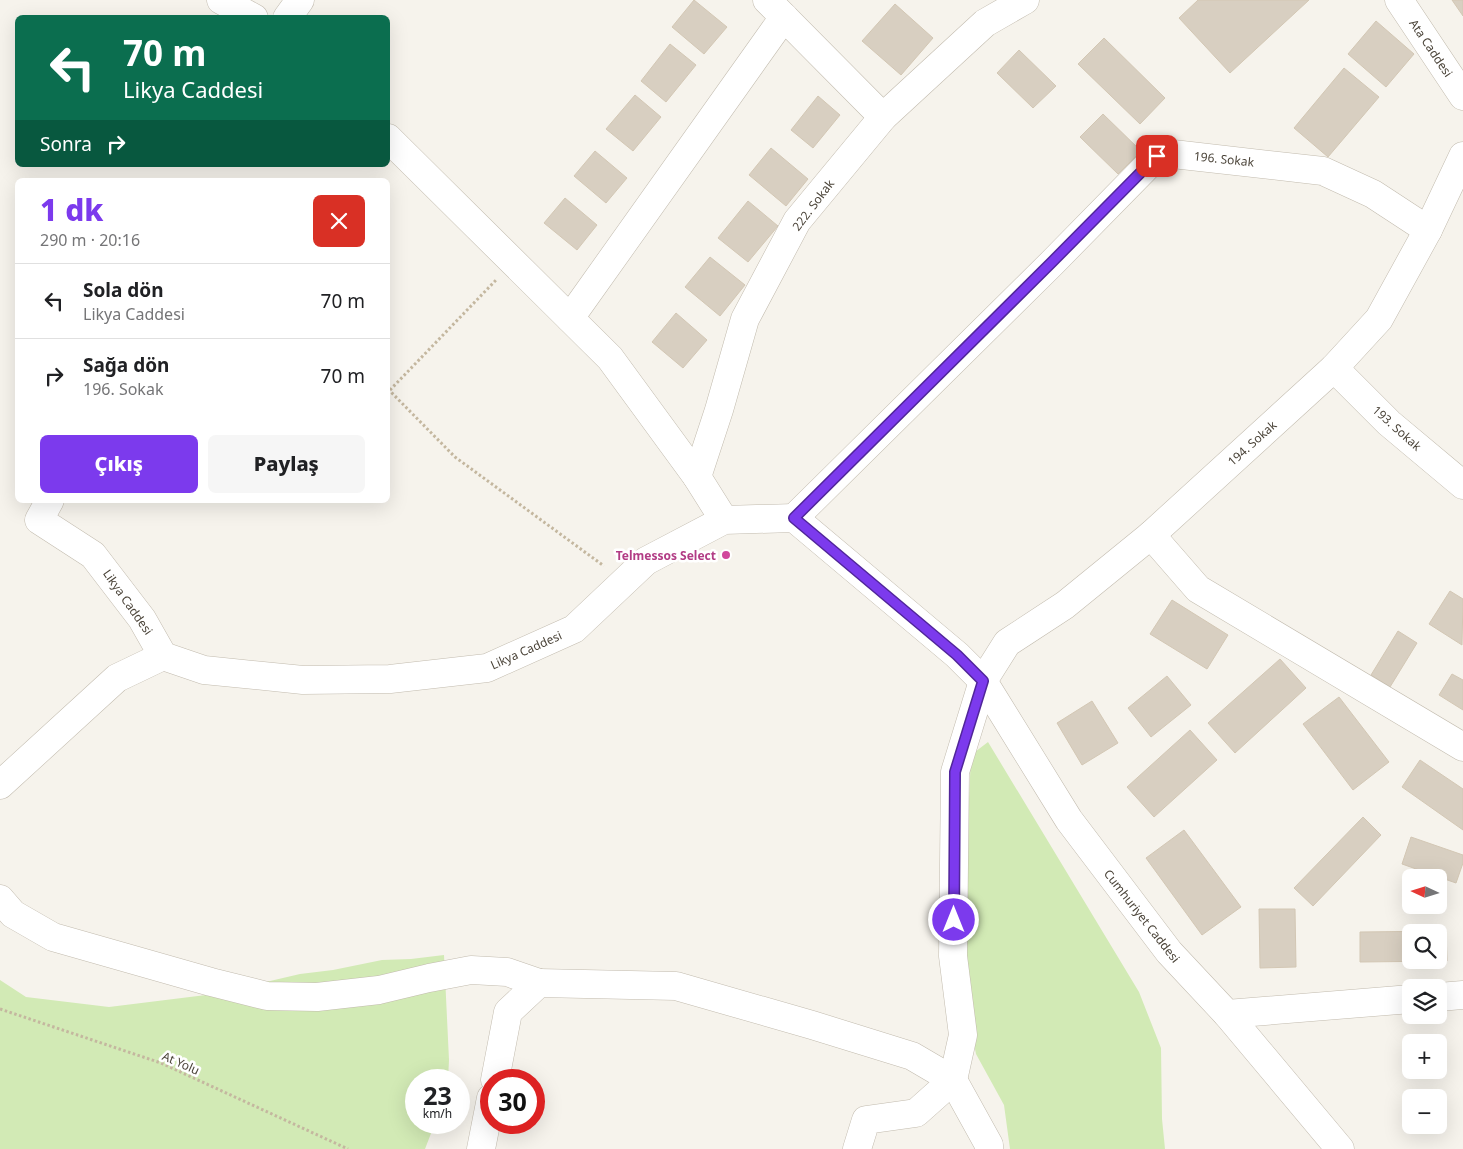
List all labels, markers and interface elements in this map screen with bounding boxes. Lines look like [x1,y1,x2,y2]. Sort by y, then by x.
street label: Ata Caddesi [1405,16,1457,80]
text: 70 m [123,29,206,76]
icon: left [40,35,105,100]
text: Likya Caddesi [123,74,263,104]
icon: right [102,130,130,158]
text: Sonra [40,131,92,157]
pin [1136,135,1178,177]
icon: arrive [1143,142,1171,170]
street label: 196. Sokak [1193,147,1255,171]
street label: 222. Sokak [788,175,838,234]
text: 1 dk [40,189,103,230]
button: close [313,195,365,247]
text: 290 m · 20:16 [40,229,140,251]
text: Sola dön [83,277,164,303]
icon: left [40,287,68,315]
text: 70 m [321,288,365,314]
text: Likya Caddesi [83,303,185,325]
text: Sağa dön [83,352,169,378]
icon: right [40,362,68,390]
text: 70 m [321,363,365,389]
text: 196. Sokak [83,378,163,400]
street label: 193. Sokak [1369,401,1426,455]
street label: 194. Sokak [1224,416,1281,470]
button: Çıkış [40,435,198,493]
button: Paylaş [208,435,365,493]
place label: Telmessos Select [616,547,716,564]
marker: Telmessos Select [720,549,732,561]
street label: Likya Caddesi [99,566,157,638]
street label: Likya Caddesi [488,627,564,673]
street label: Cumhuriyet Caddesi [1100,866,1184,966]
north arrow [1402,869,1448,914]
map controls [1402,869,1447,1134]
position arrow [927,893,979,945]
button: search [1402,924,1447,969]
button: layers [1402,979,1447,1024]
button: + [1402,1034,1447,1079]
street label: At Yolu [160,1047,202,1079]
speed limit sign: 30 [480,1069,545,1134]
text: 23 [423,1078,452,1112]
button: − [1402,1089,1447,1134]
text: km/h [423,1105,452,1122]

